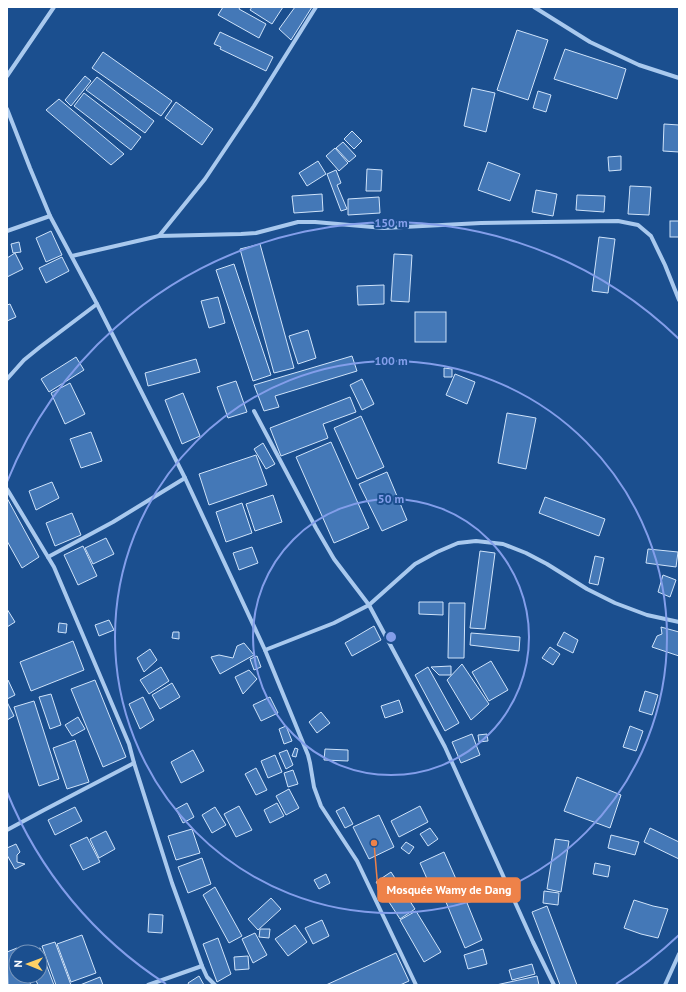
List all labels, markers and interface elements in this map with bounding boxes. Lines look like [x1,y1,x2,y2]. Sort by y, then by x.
text: 150 m [374,215,408,230]
text: 100 m [374,353,408,368]
text: 50 m [378,491,404,506]
centre of rings [384,630,398,644]
callout: Mosquée Wamy de Dang [378,878,520,902]
text: Mosquée Wamy de Dang [387,882,511,897]
north arrow [8,944,48,984]
text: N [11,960,25,968]

